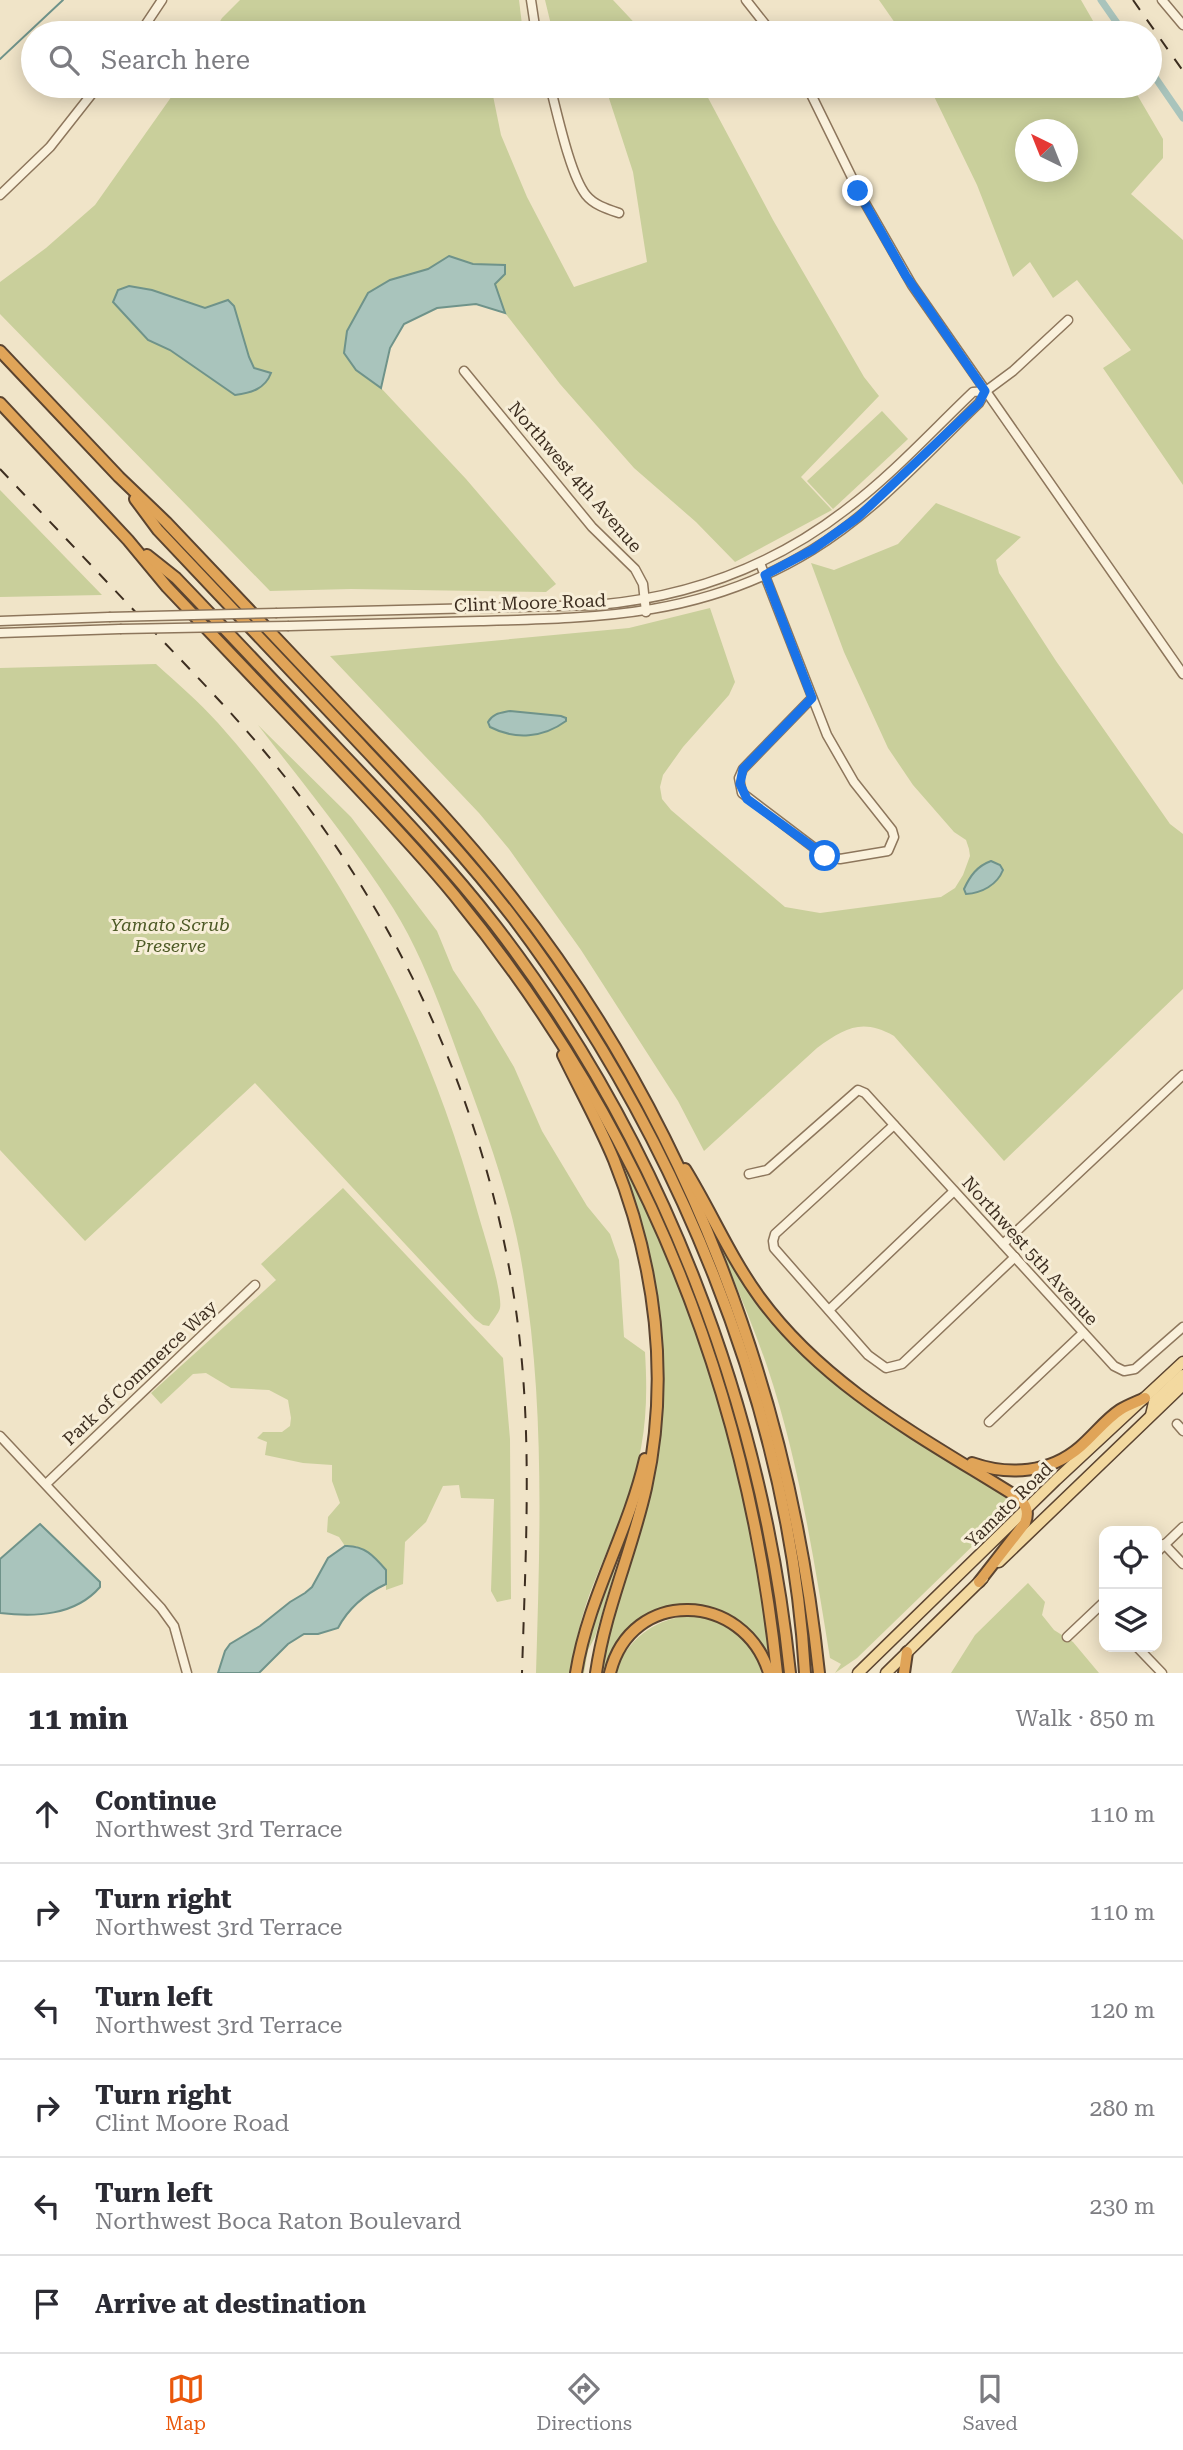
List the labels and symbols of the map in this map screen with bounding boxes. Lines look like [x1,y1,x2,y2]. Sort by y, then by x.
north arrow [1015,119,1078,182]
route end [842,175,873,206]
street label: Northwest 4th Avenue [504,397,647,556]
street label: Clint Moore Road [454,589,607,616]
route start [809,840,840,871]
park label: Yamato Scrub Preserve [110,914,230,956]
street label: Northwest 5th Avenue [958,1172,1103,1329]
street label: Park of Commerce Way [58,1296,221,1449]
street label: Yamato Road [961,1458,1057,1551]

